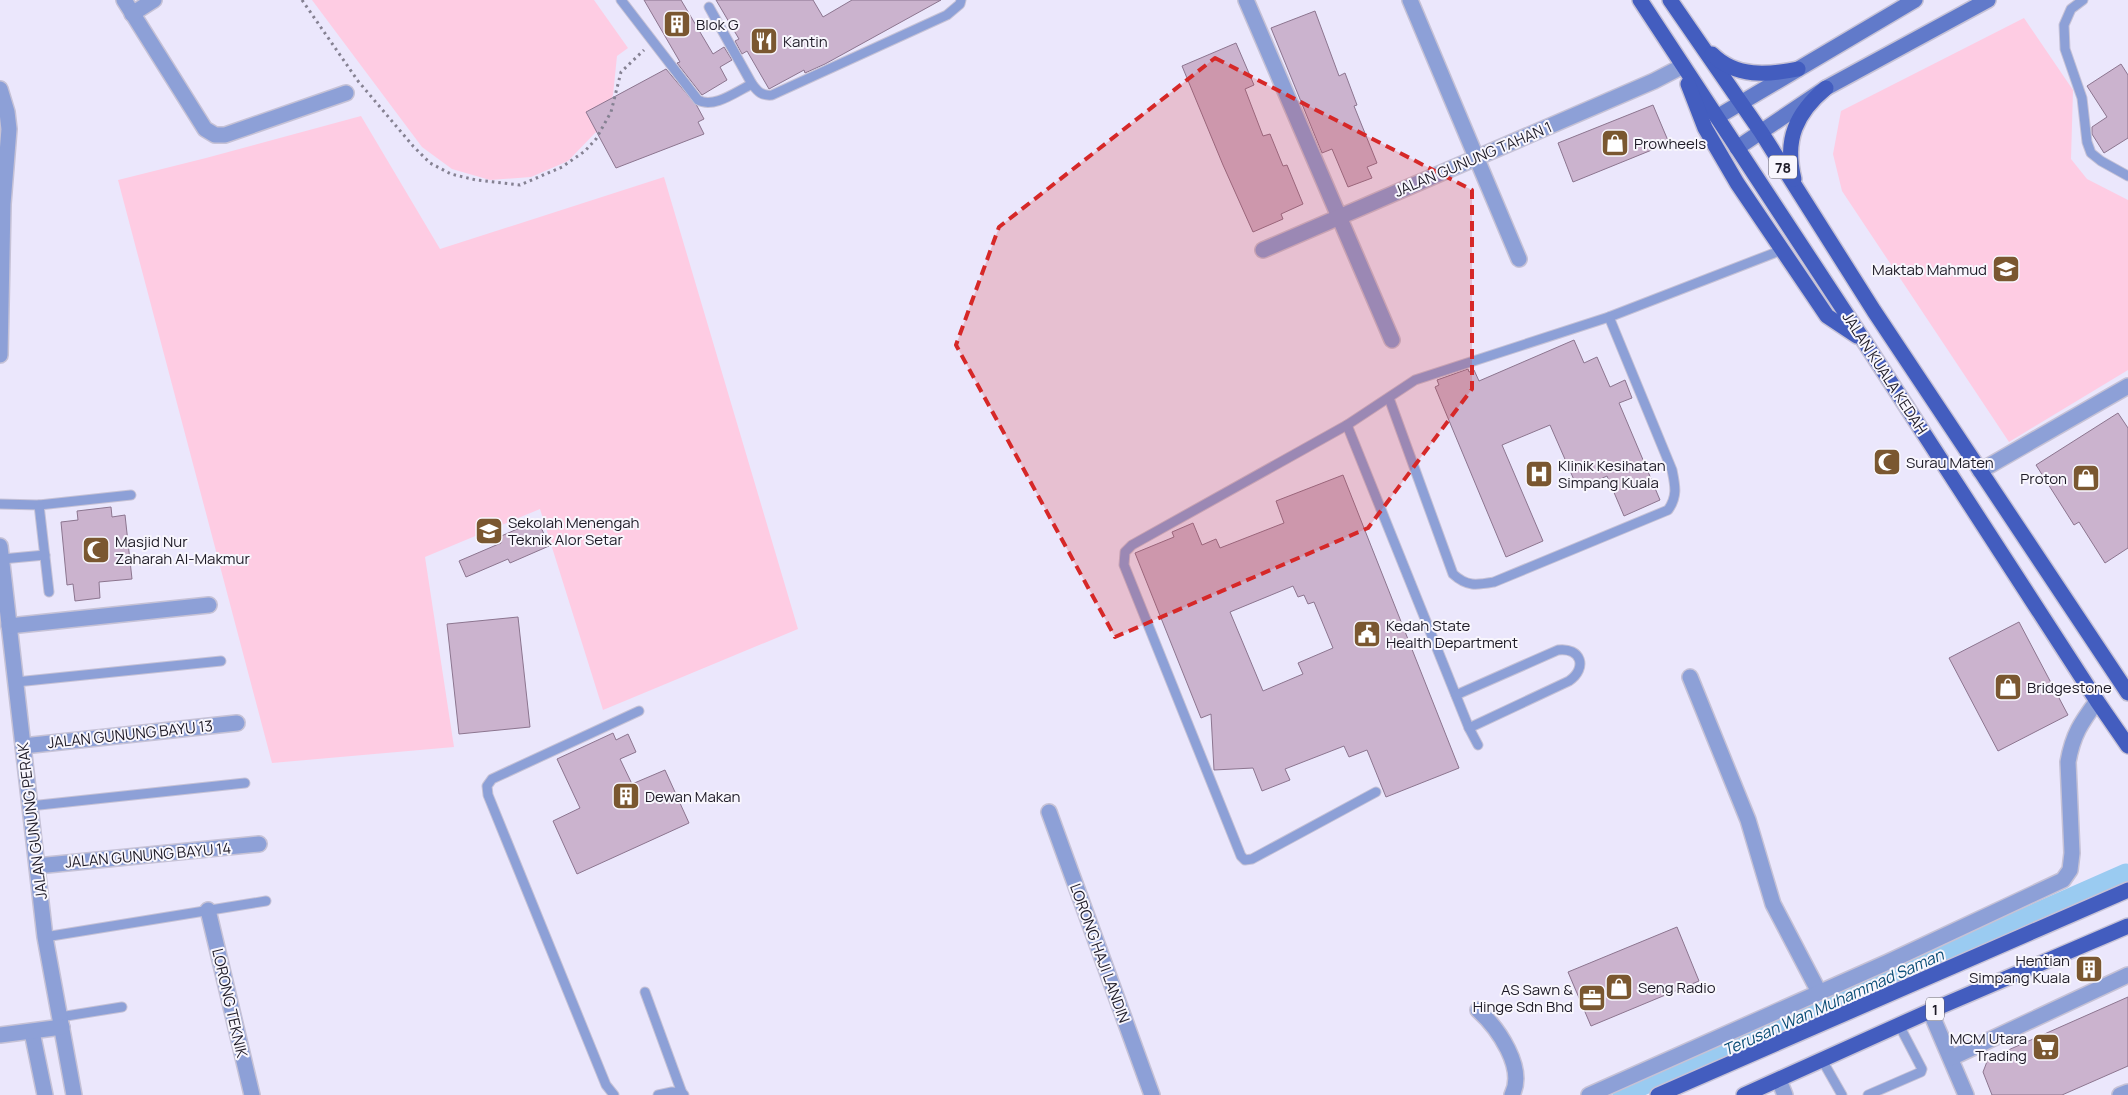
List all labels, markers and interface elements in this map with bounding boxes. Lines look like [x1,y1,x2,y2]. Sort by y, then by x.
building icon: Blok G [662,9,692,39]
place label: Blok G [696,14,739,35]
restaurant icon: Kantin [749,26,779,56]
place label: Kantin [783,31,828,52]
street label: JALAN GUNUNG TAHAN 1 [1391,116,1555,202]
shop icon: Prowheels [1600,128,1630,158]
place label: Prowheels [1634,133,1706,154]
road number: 78 [1769,156,1797,178]
school or university icon: Maktab Mahmud [1991,254,2021,284]
place label: Maktab Mahmud [1872,259,1987,280]
street label: JALAN KUALA KEDAH [1837,308,1933,438]
mosque icon: Surau Maten [1872,447,1902,477]
place label: Surau Maten [1906,452,1994,473]
place label: Klinik Kesihatan Simpang Kuala [1558,455,1666,493]
hospital icon: Klinik Kesihatan Simpang Kuala [1524,459,1554,489]
shop icon: Proton [2071,463,2101,493]
place label: Proton [2020,468,2067,489]
place label: Sekolah Menengah Teknik Alor Setar [508,512,640,550]
school or university icon: Sekolah Menengah Teknik Alor Setar [474,516,504,546]
place label: Masjid Nur Zaharah Al-Makmur [115,531,250,569]
mosque icon: Masjid Nur Zaharah Al-Makmur [81,535,111,565]
place label: Kedah State Health Department [1386,615,1518,653]
public building icon: Kedah State Health Department [1352,619,1382,649]
shop icon: Bridgestone [1993,672,2023,702]
place label: Bridgestone [2027,677,2112,698]
street label: JALAN GUNUNG BAYU 13 [46,715,214,753]
street label: JALAN GUNUNG PERAK [12,741,52,901]
building icon: Dewan Makan [611,781,641,811]
place label: Dewan Makan [645,786,741,807]
street label: JALAN GUNUNG BAYU 14 [64,837,232,873]
street label: LORONG HAJI LANDIN [1065,880,1135,1026]
water label: Terusan Wan Muhammad Saman [1719,943,1947,1061]
street label: LORONG TEKNIK [207,946,253,1060]
place label: Hentian Simpang Kuala [1969,950,2070,988]
building icon: Hentian Simpang Kuala [2074,954,2104,984]
shop icon: Seng Radio [1604,972,1634,1002]
place label: Seng Radio [1638,977,1716,998]
place label: AS Sawn & Hinge Sdn Bhd [1473,979,1573,1017]
office icon: AS Sawn & Hinge Sdn Bhd [1577,983,1607,1013]
road number: 1 [1926,998,1944,1021]
place label: MCM Utara Trading [1950,1028,2027,1066]
supermarket icon: MCM Utara Trading [2031,1032,2061,1062]

